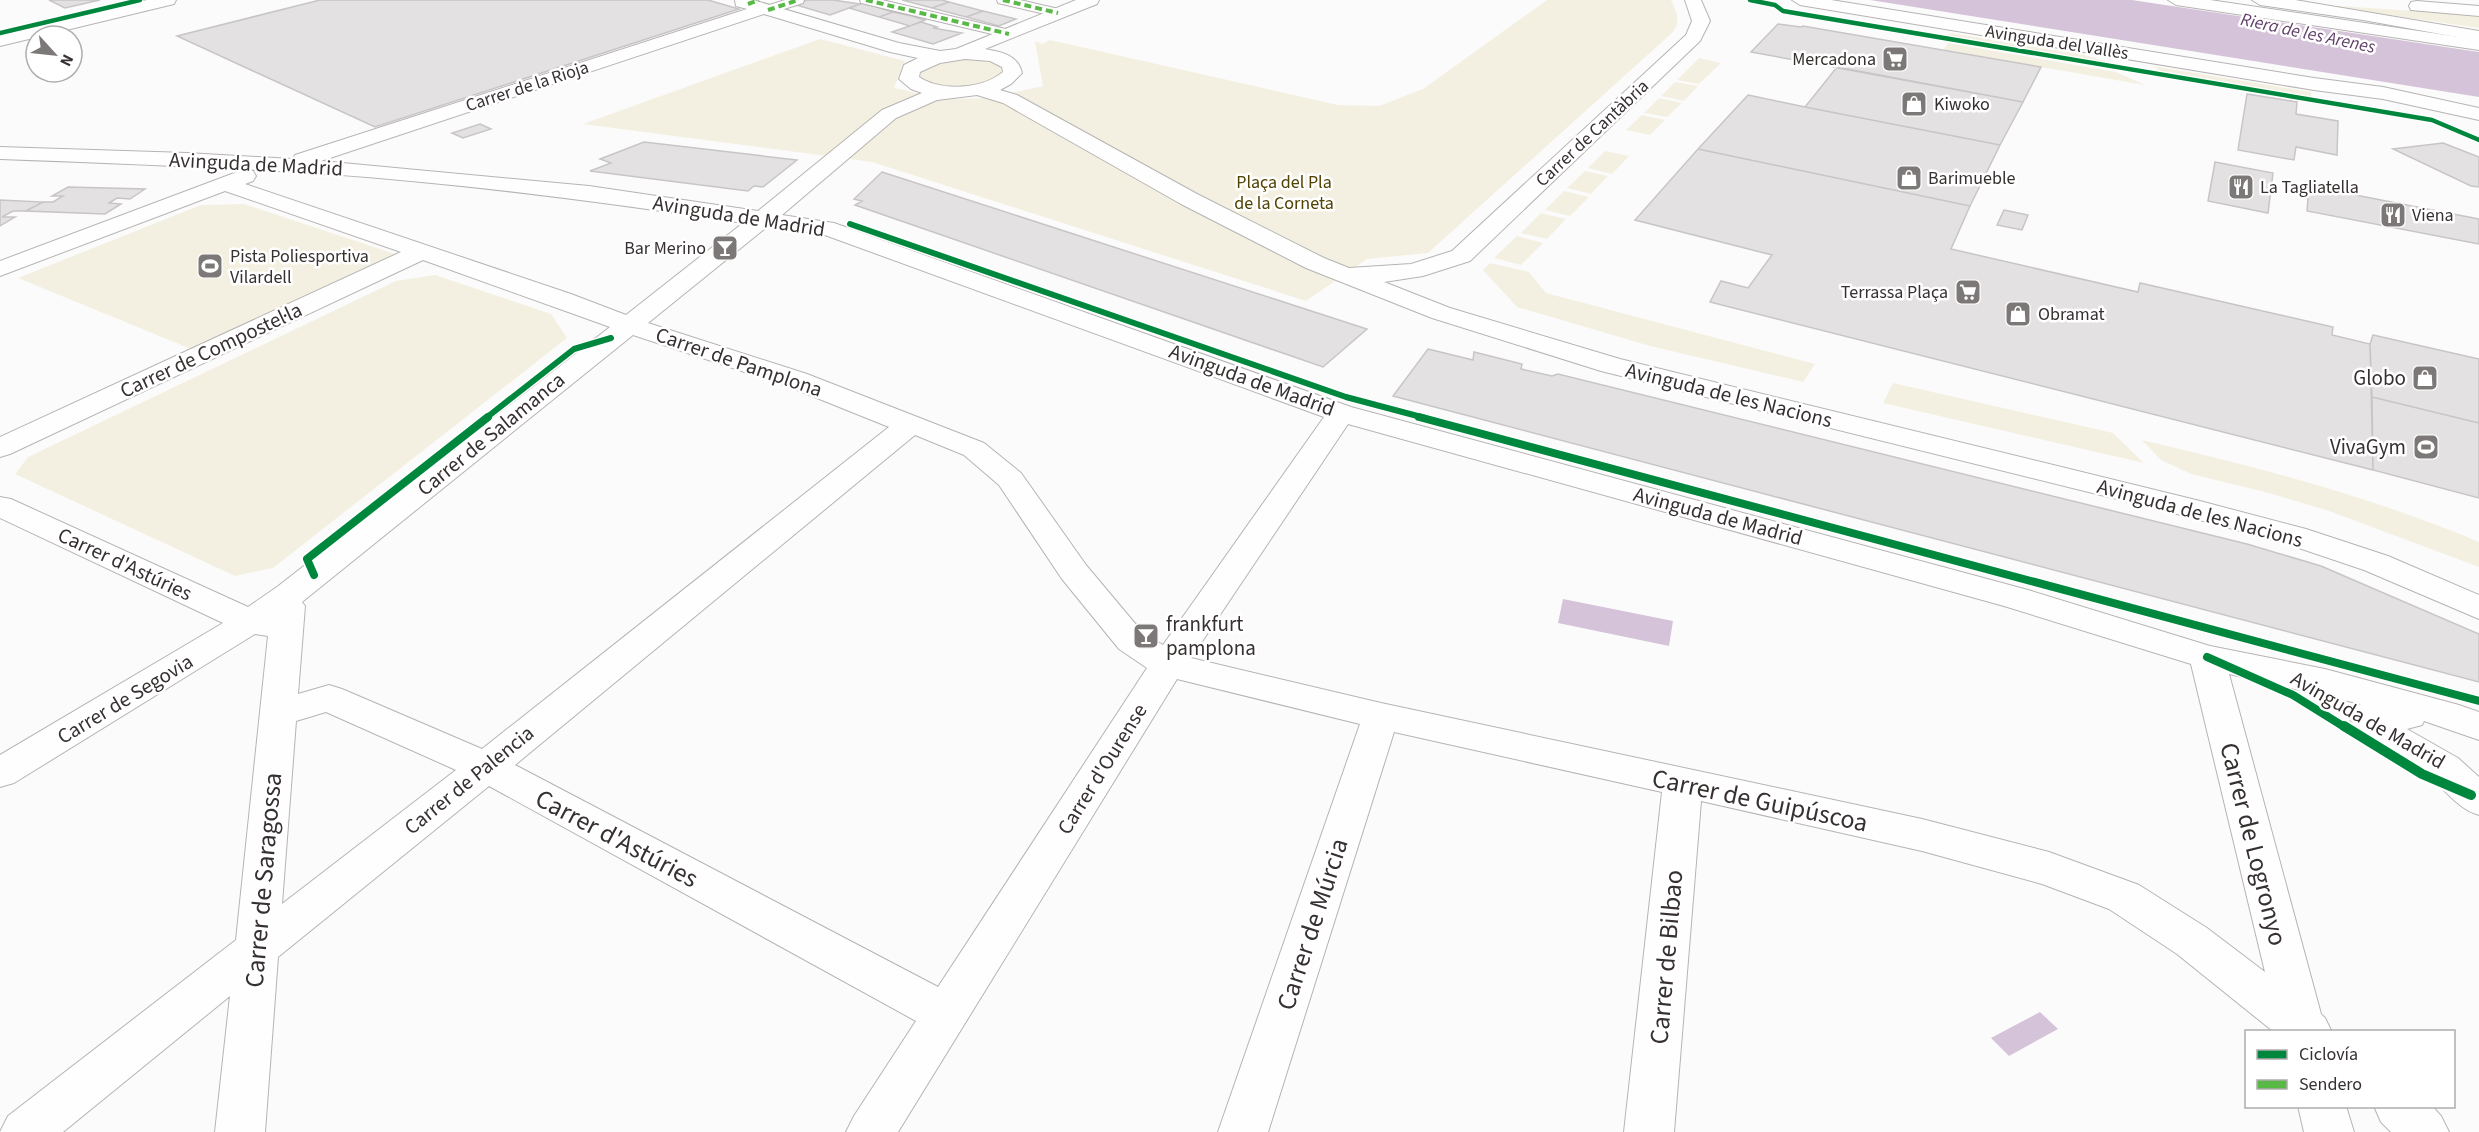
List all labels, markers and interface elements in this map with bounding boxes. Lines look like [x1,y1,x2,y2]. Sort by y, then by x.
water label: Riera de les Arenes [2238,7,2378,60]
street label: Avinguda del Vallès [1984,19,2130,66]
north arrow [24,24,84,84]
supermarket icon: Mercadona [1880,44,1910,74]
place label: Mercadona [1792,47,1876,72]
text: N [54,51,79,70]
street label: Carrer de la Rioja [462,55,592,118]
street label: Carrer de Cantàbria [1530,74,1654,193]
shop icon: Kiwoko [1899,89,1929,119]
place label: Kiwoko [1934,92,1990,117]
street label: Avinguda de Madrid [168,144,344,184]
shop icon: Barimueble [1894,163,1924,193]
place label: Barimueble [1928,166,2016,191]
park label: Plaça del Pla de la Corneta [1234,170,1334,216]
restaurant icon: La Tagliatella [2226,172,2256,202]
place label: La Tagliatella [2260,175,2359,200]
street label: Avinguda de Madrid [651,188,827,244]
restaurant icon: Viena [2378,200,2408,230]
place label: Viena [2412,203,2454,228]
bar icon: Bar Merino [710,233,740,263]
place label: Bar Merino [624,236,706,261]
place label: Pista Poliesportiva Vilardell [230,244,369,290]
sports icon: Pista Poliesportiva Vilardell [195,251,225,281]
supermarket icon: Terrassa Plaça [1953,277,1983,307]
place label: Terrassa Plaça [1841,280,1948,305]
street label: Carrer de Compostel·la [115,295,307,405]
shop icon: Obramat [2003,299,2033,329]
place label: Obramat [2038,302,2105,327]
street label: Carrer de Pamplona [652,319,826,405]
street label: Avinguda de Madrid [1165,336,1339,424]
street label: Avinguda de les Nacions [1623,355,1836,435]
place label: Globo [2353,363,2406,393]
shop icon: Globo [2410,363,2440,393]
street label: Carrer de Salamanca [411,365,571,503]
place label: VivaGym [2330,432,2406,462]
sports icon: VivaGym [2411,432,2441,462]
street label: Avinguda de les Nacions [2094,471,2306,555]
street label: Avinguda de Madrid [1630,479,1806,553]
street label: Carrer d'Astúries [53,520,197,608]
place label: frankfurt pamplona [1166,609,1256,663]
bar icon: frankfurt pamplona [1131,621,1161,651]
street label: Carrer de Segovia [51,647,199,751]
street label: Avinguda de Madrid [2285,663,2451,777]
street label: Carrer d'Ourense [1050,698,1154,840]
street label: Carrer de Palencia [398,718,540,842]
street label: Carrer de Logronyo [2210,739,2297,950]
street label: Carrer de Guipúscoa [1649,760,1871,841]
street label: Carrer de Saragossa [236,771,291,989]
street label: Carrer d'Astúries [529,780,705,897]
street label: Carrer de Múrcia [1267,834,1358,1015]
street label: Carrer de Bilbao [1640,868,1693,1046]
legend [2245,1030,2455,1108]
text: Ciclovía [2299,1042,2358,1067]
text: Sendero [2299,1072,2362,1097]

